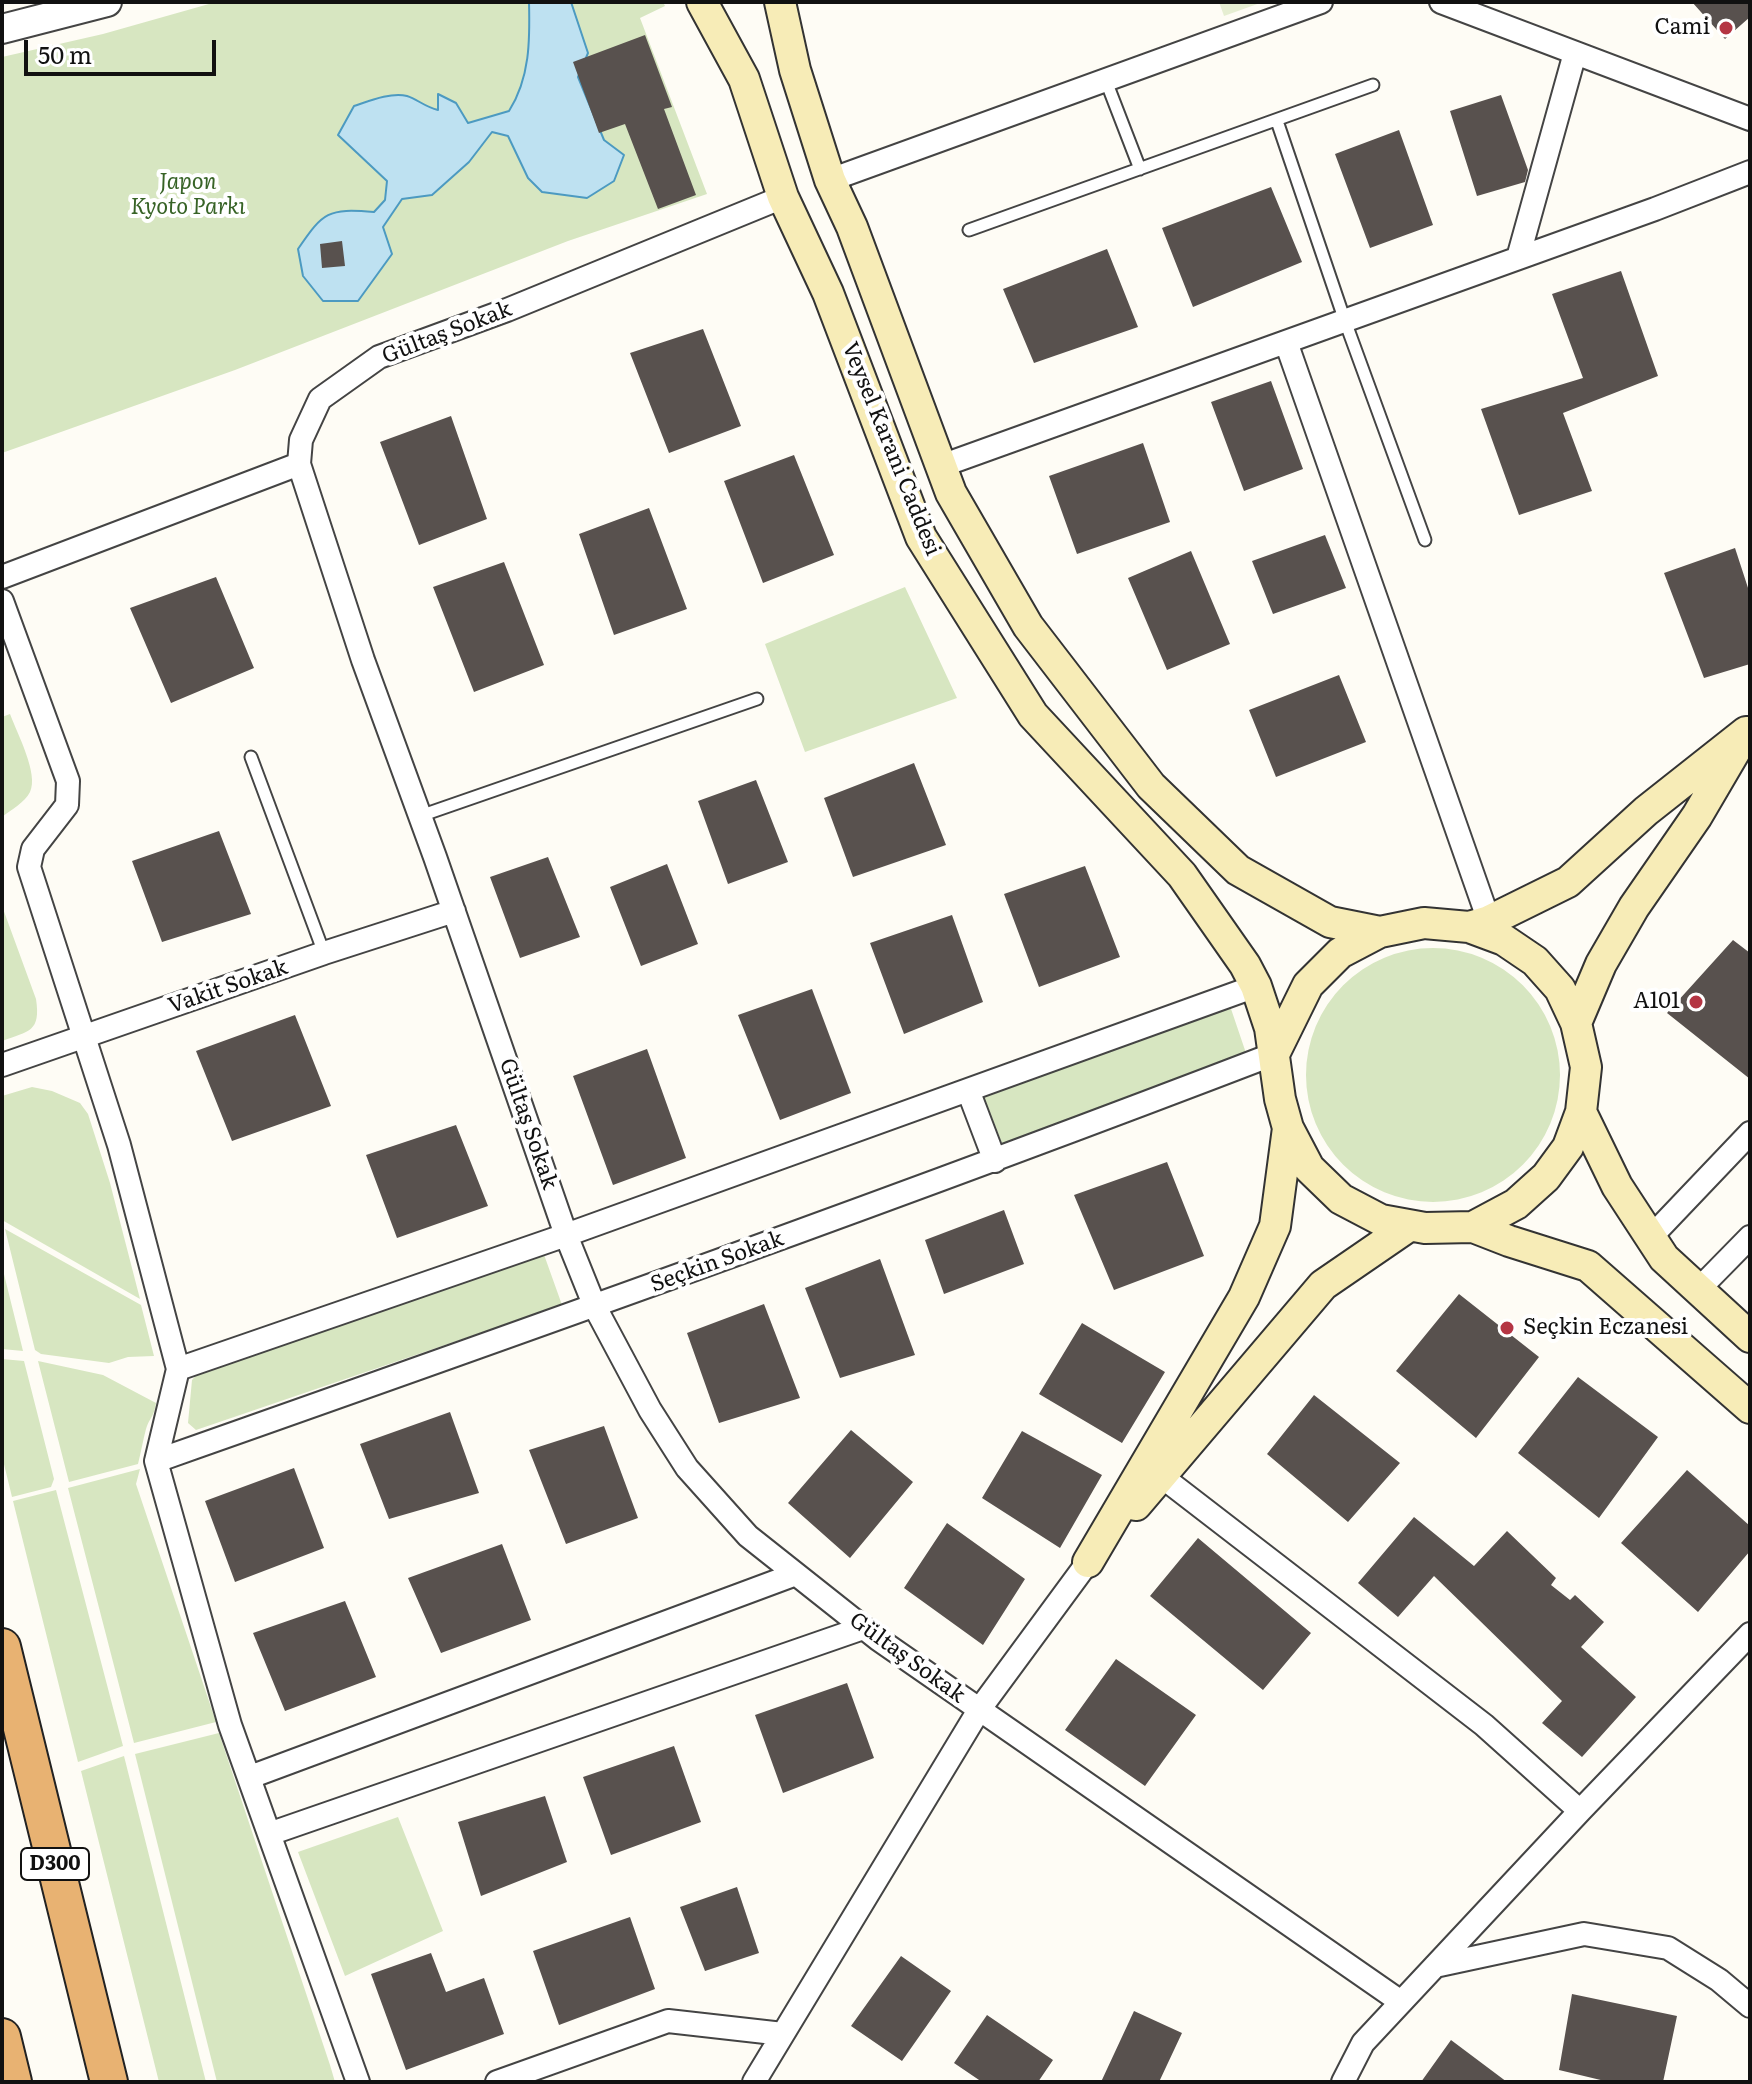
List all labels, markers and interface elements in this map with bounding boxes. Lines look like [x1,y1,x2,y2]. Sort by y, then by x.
place label: Cami [1655,15,1710,41]
marker: Cami [1717,19,1735,37]
scale bar [28,24,220,74]
text: 50 m [38,36,92,71]
park label: Japon Kyoto Parkı [131,170,245,222]
street label: Gültaş Sokak [378,296,516,370]
street label: Veysel Karani Caddesi [836,338,946,560]
street label: Vakit Sokak [165,954,291,1020]
place label: A101 [1633,989,1680,1015]
marker: A101 [1687,993,1705,1011]
street label: Gültaş Sokak [493,1055,563,1193]
street label: Seçkin Sokak [647,1226,787,1298]
place label: Seçkin Eczanesi [1523,1315,1688,1341]
marker: Seçkin Eczanesi [1498,1319,1516,1337]
street label: Gültaş Sokak [844,1607,970,1709]
road number: D300 [21,1848,89,1880]

